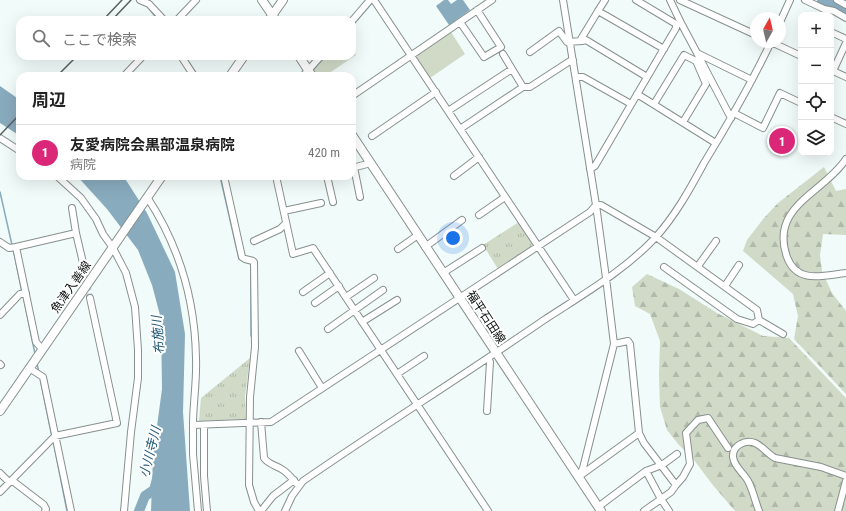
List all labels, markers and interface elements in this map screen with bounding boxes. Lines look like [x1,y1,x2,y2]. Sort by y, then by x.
north arrow [750,12,786,48]
map controls [798,12,834,156]
button: + [798,12,834,48]
search box [16,16,356,60]
icon: search [30,27,52,49]
text: ここで検索 [62,31,137,49]
button: − [798,48,834,84]
button: locate [798,84,834,120]
text: 周辺 [32,90,66,110]
button: layers [798,120,834,156]
pin: 1 [769,126,795,156]
text: 友愛病院会黒部温泉病院 [70,136,235,154]
text: 1 [42,145,48,160]
text: 420 m [308,145,340,160]
text: 病院 [70,157,96,172]
your location [443,228,463,248]
street label: 魚津入善線 [48,258,94,316]
street label: 福平石田線 [464,288,508,346]
water label: 布施川 [149,313,167,355]
water label: 小川寺川 [136,423,164,479]

